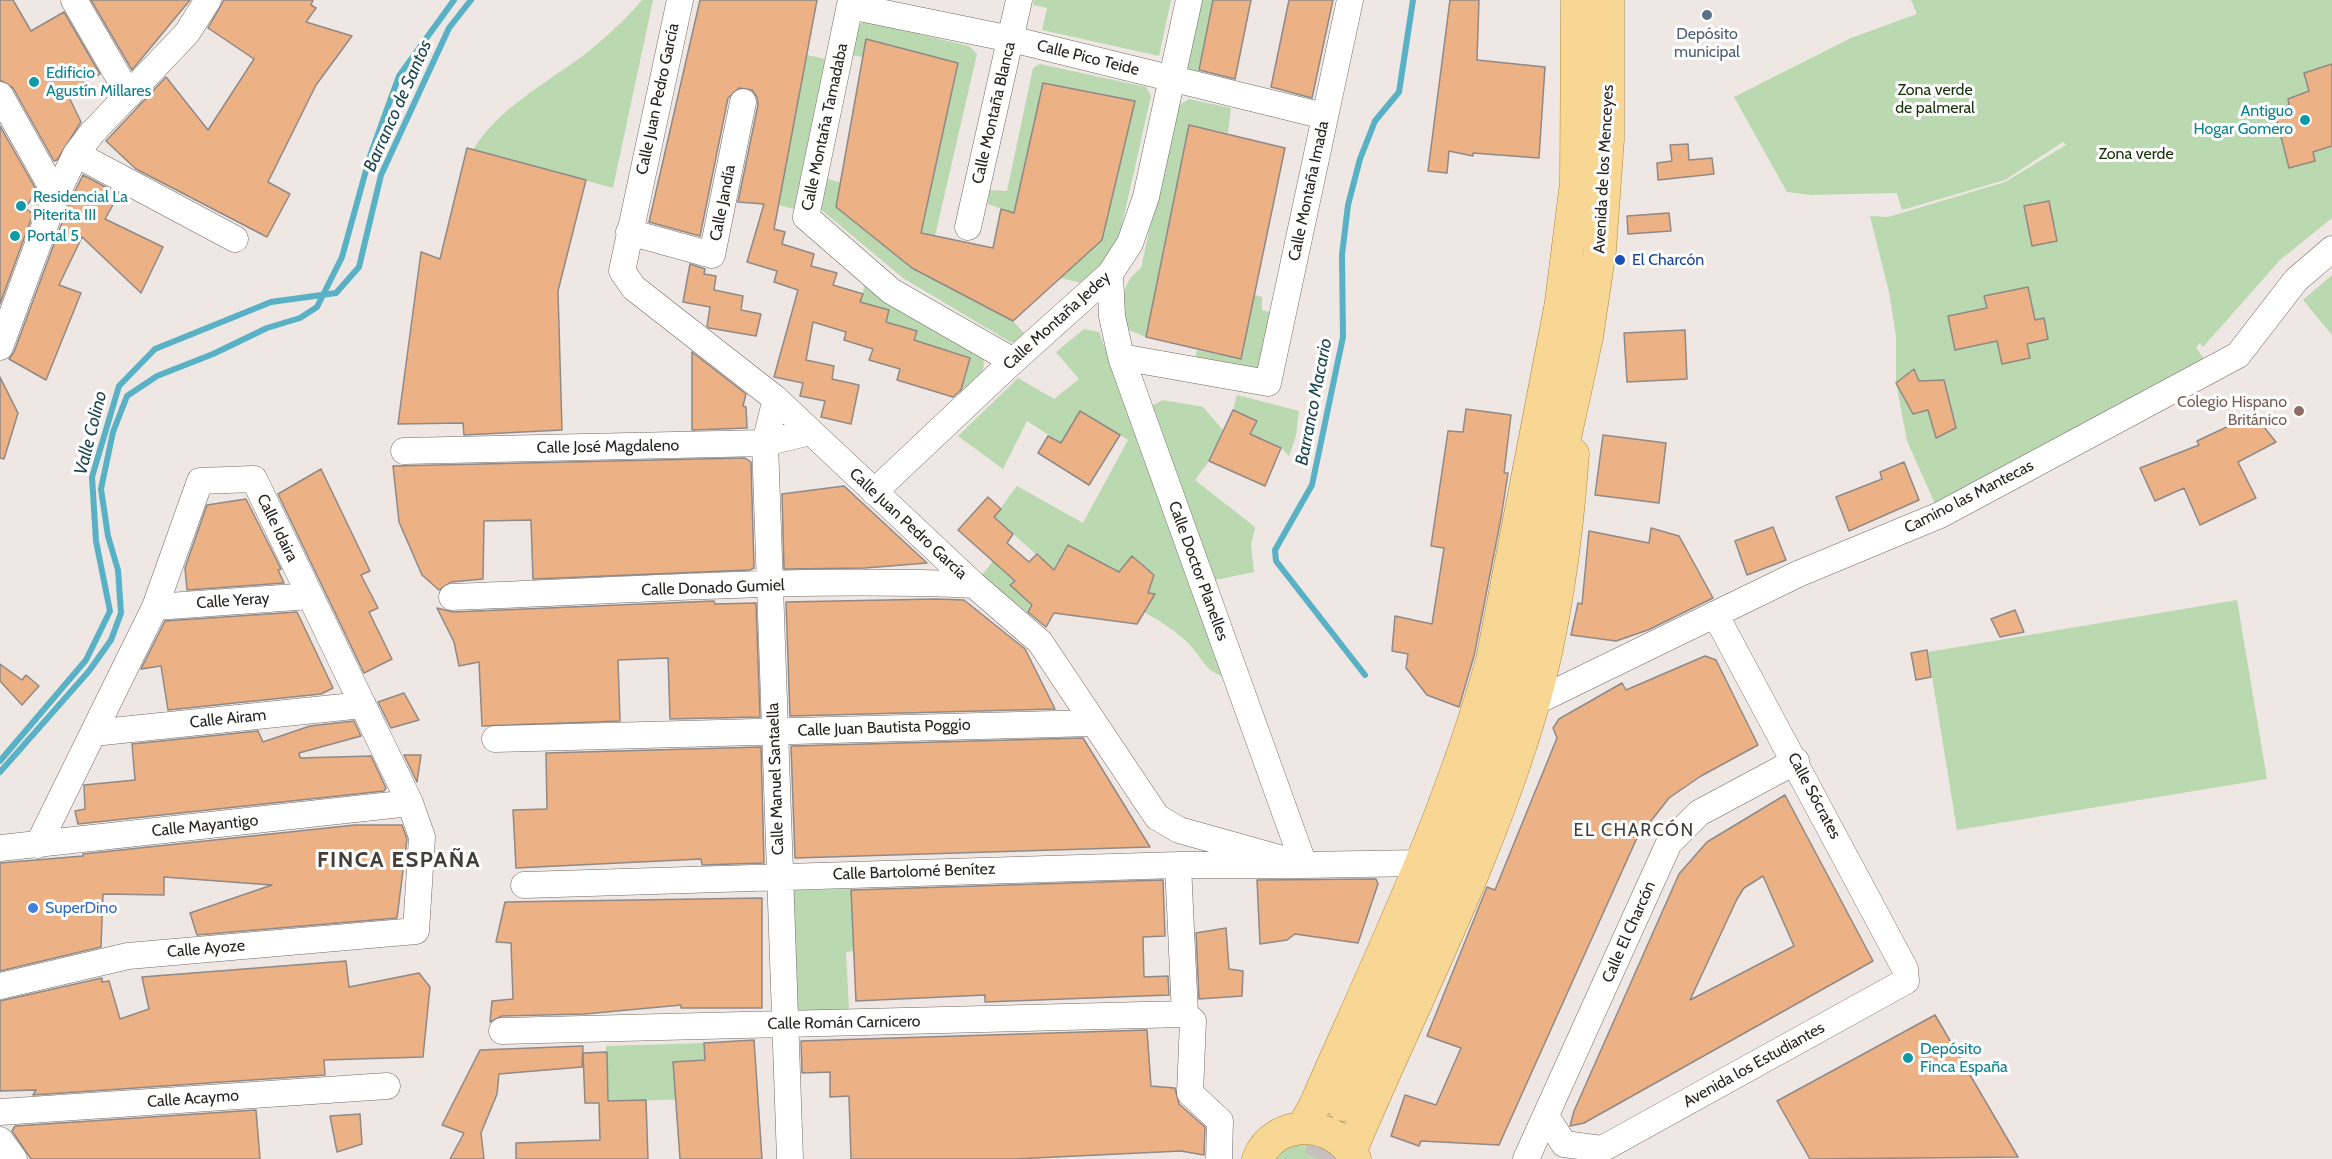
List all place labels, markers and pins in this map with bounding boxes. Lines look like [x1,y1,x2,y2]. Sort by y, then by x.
marker: Depósito municipal [1700,8,1714,22]
place label: Depósito municipal [1674,24,1740,62]
place label: Edificio Agustín Millares [46,63,151,101]
marker: Edificio Agustín Millares [27,75,41,89]
place label: Antiguo Hogar Gomero [2193,101,2293,139]
marker: Antiguo Hogar Gomero [2298,113,2312,127]
place label: Residencial La Piterita III [33,187,128,225]
marker: Residencial La Piterita III [14,199,28,213]
place label: Portal 5 [27,226,79,246]
marker: Portal 5 [8,229,22,243]
place label: El Charcón [1632,250,1704,270]
marker: El Charcón [1613,253,1627,267]
place label: Colegio Hispano Británico [2177,392,2287,430]
marker: Colegio Hispano Británico [2292,404,2306,418]
place label: SuperDino [45,898,117,918]
marker: SuperDino [26,901,40,915]
place label: Depósito Finca España [1920,1039,2008,1077]
marker: Depósito Finca España [1901,1051,1915,1065]

